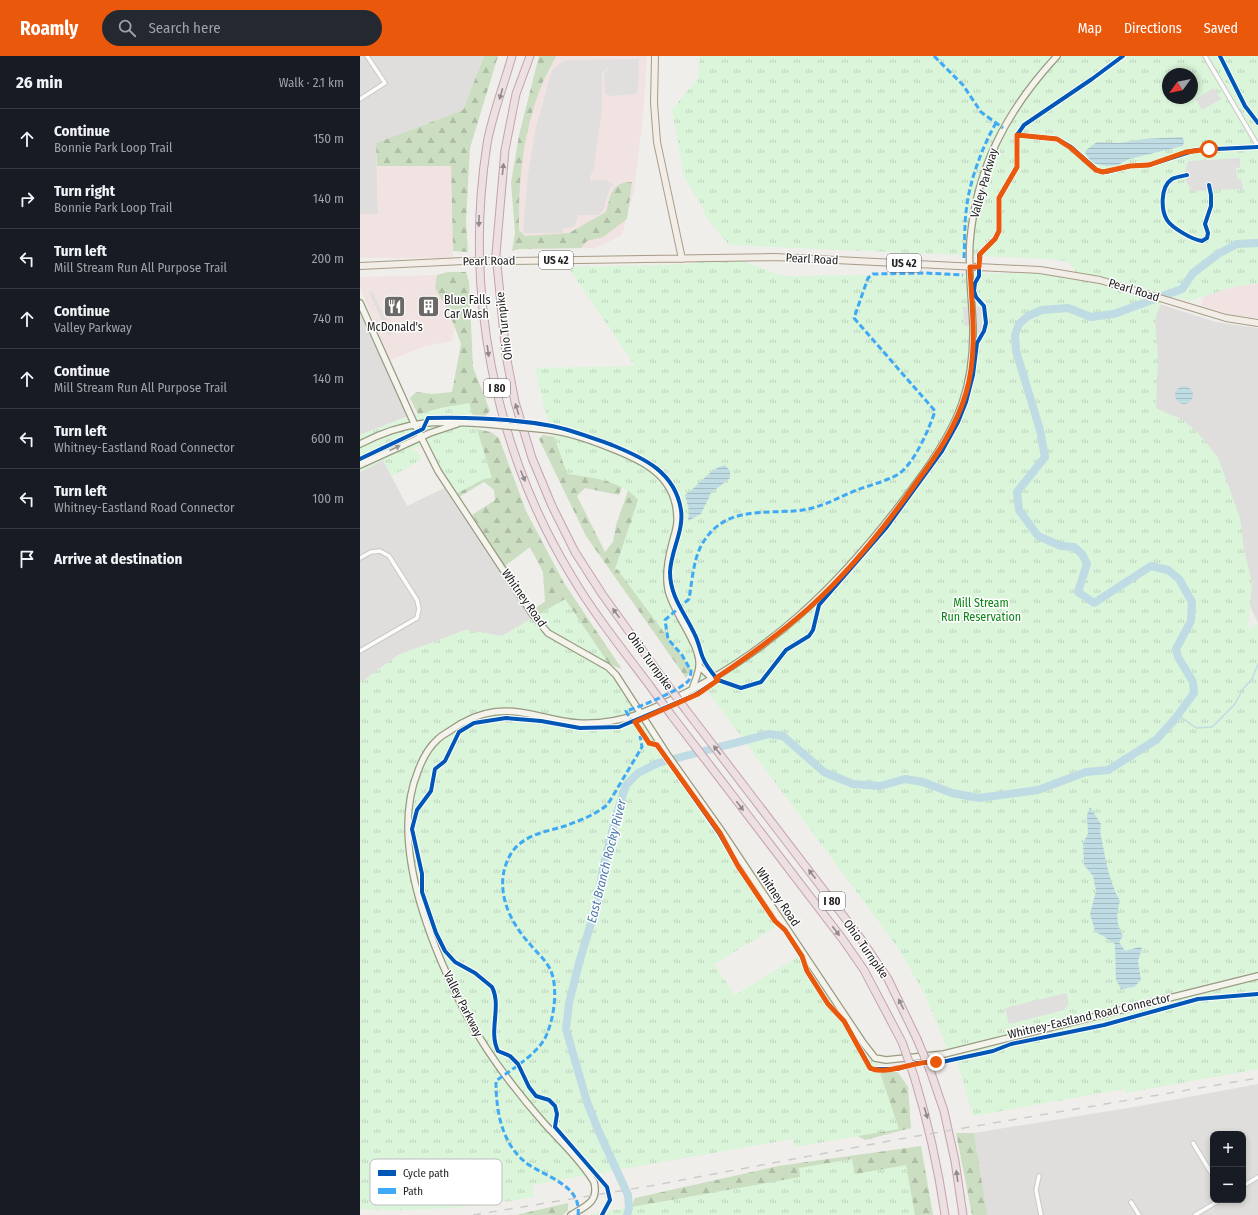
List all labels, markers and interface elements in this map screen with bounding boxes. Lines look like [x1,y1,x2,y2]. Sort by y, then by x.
search box [102,10,382,46]
text: Roamly [20,17,78,40]
icon: search [116,17,138,39]
text: Search here [148,19,221,37]
text: Map [1078,20,1102,37]
text: Directions [1124,20,1182,37]
text: Saved [1204,20,1238,37]
north arrow [1162,68,1198,104]
text: 26 min [16,72,63,93]
text: Walk · 2.1 km [279,75,344,90]
one-way arrow [498,88,504,100]
text: Continue [54,122,110,140]
icon: ahead [16,128,38,150]
text: 150 m [313,131,344,146]
text: Bonnie Park Loop Trail [54,140,173,155]
route start [1200,140,1218,158]
street label: Valley Parkway [967,146,1001,219]
one-way arrow [500,163,506,175]
text: Turn right [54,182,115,200]
icon: right [16,188,38,210]
text: 140 m [313,191,344,206]
text: Bonnie Park Loop Trail [54,200,173,215]
one-way arrow [476,215,483,227]
text: Turn left [54,242,107,260]
icon: left [16,248,38,270]
text: 200 m [312,251,344,266]
road number: US 42 [539,251,573,269]
street label: Pearl Road [785,251,839,267]
street label: Pearl Road [463,254,515,268]
road number: US 42 [887,254,921,272]
text: Mill Stream Run All Purpose Trail [54,260,227,275]
street label: Pearl Road [1107,276,1161,304]
street label: Ohio Turnpike [493,291,515,361]
restaurant icon: McDonald's [382,293,408,319]
place label: Blue Falls Car Wash [444,293,491,321]
building icon: Blue Falls Car Wash [415,294,441,320]
text: Continue [54,302,110,320]
icon: ahead [16,308,38,330]
text: 740 m [313,311,344,326]
text: Valley Parkway [54,320,132,335]
place label: McDonald's [367,320,423,334]
one-way arrow [485,345,491,357]
text: Continue [54,362,110,380]
icon: ahead [16,368,38,390]
text: 140 m [313,371,344,386]
road number: I 80 [484,379,510,397]
text: Mill Stream Run All Purpose Trail [54,380,227,395]
one-way arrow [514,403,520,415]
text: Turn left [54,422,107,440]
icon: left [16,428,38,450]
text: 600 m [311,431,344,446]
text: Whitney-Eastland Road Connector [54,440,235,455]
one-way arrow [389,445,401,451]
one-way arrow [520,470,526,481]
text: Turn left [54,482,107,500]
icon: left [16,488,38,510]
text: 100 m [312,491,344,506]
text: Whitney-Eastland Road Connector [54,500,235,515]
icon: arrive [16,548,38,570]
text: Arrive at destination [54,550,182,568]
street label: Whitney Road [499,566,549,630]
park label: Mill Stream Run Reservation [941,596,1021,624]
one-way arrow [611,608,620,619]
street label: Ohio Turnpike [624,629,676,693]
one-way arrow [713,744,721,755]
water label: East Branch Rocky River [584,797,629,924]
one-way arrow [736,800,744,811]
street label: Whitney Road [753,865,803,929]
one-way arrow [808,869,816,879]
road number: I 80 [819,892,845,910]
street label: Ohio Turnpike [841,917,891,981]
one-way arrow [832,925,840,936]
street label: Valley Parkway [440,969,486,1040]
street label: Whitney-Eastland Road Connector [1006,990,1173,1042]
one-way arrow [898,998,904,1010]
route end [927,1053,945,1071]
one-way arrow [923,1107,929,1119]
map controls [1210,1131,1246,1203]
button: + [1210,1131,1246,1167]
legend [370,1159,502,1205]
text: Cycle path [403,1167,449,1180]
button: − [1210,1167,1246,1203]
one-way arrow [954,1170,960,1182]
text: Path [403,1185,423,1198]

